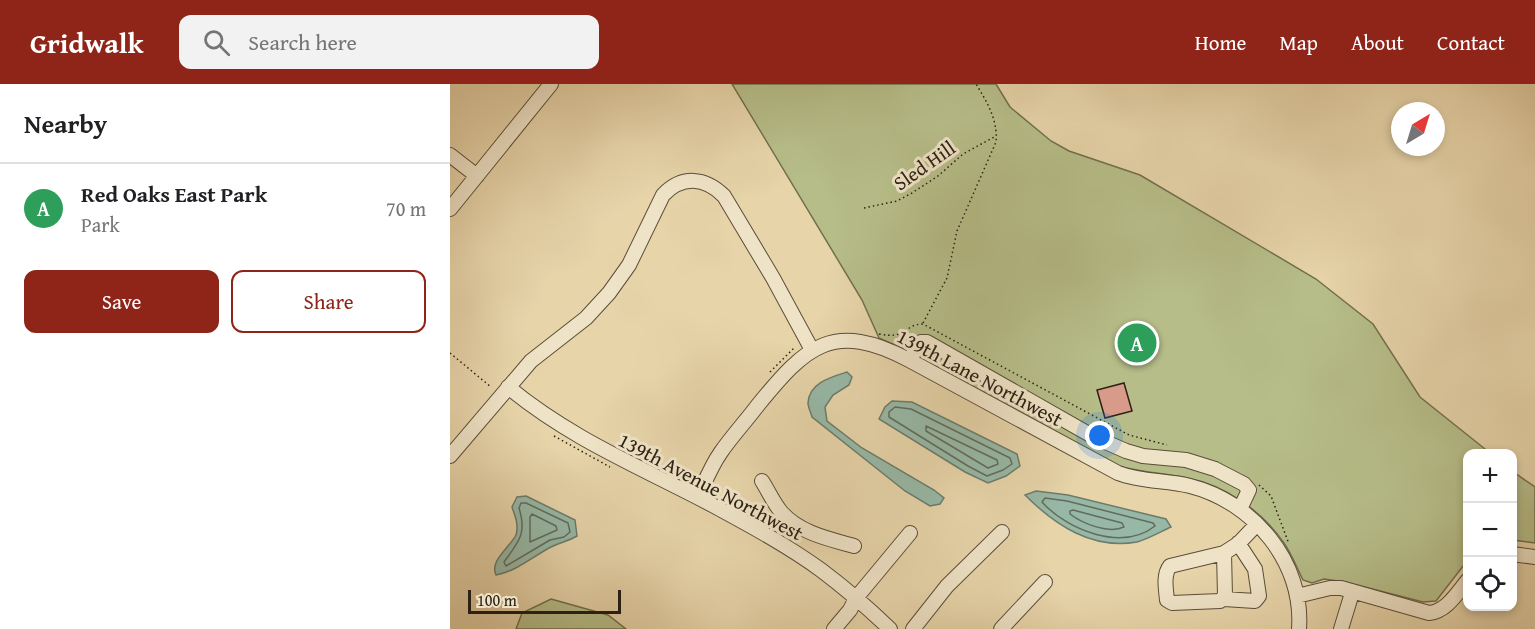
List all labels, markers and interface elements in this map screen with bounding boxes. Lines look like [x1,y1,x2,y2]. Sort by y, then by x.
search box [179,15,599,69]
text: Gridwalk [30,22,143,63]
icon: search [200,26,233,59]
text: Search here [248,26,357,58]
text: Home [1195,27,1246,58]
text: Map [1279,27,1318,58]
text: About [1351,27,1404,58]
text: Contact [1437,27,1505,58]
north arrow [1391,102,1445,156]
text: Nearby [24,104,107,143]
street label: Sled Hill [887,133,961,197]
text: Red Oaks East Park [81,178,267,210]
text: A [37,194,50,223]
text: 70 m [386,194,426,223]
text: Park [81,210,120,239]
button: Save [24,270,219,333]
button: Share [231,270,426,333]
pin: A [1118,320,1156,366]
street label: 139th Lane Northwest [892,321,1068,433]
your location [1085,421,1114,450]
street label: 139th Avenue Northwest [613,425,809,547]
map controls [1463,449,1517,611]
button: + [1463,449,1517,503]
button: − [1463,503,1517,557]
button: locate [1463,557,1517,611]
scale bar [468,587,621,614]
text: 100 m [477,588,517,612]

